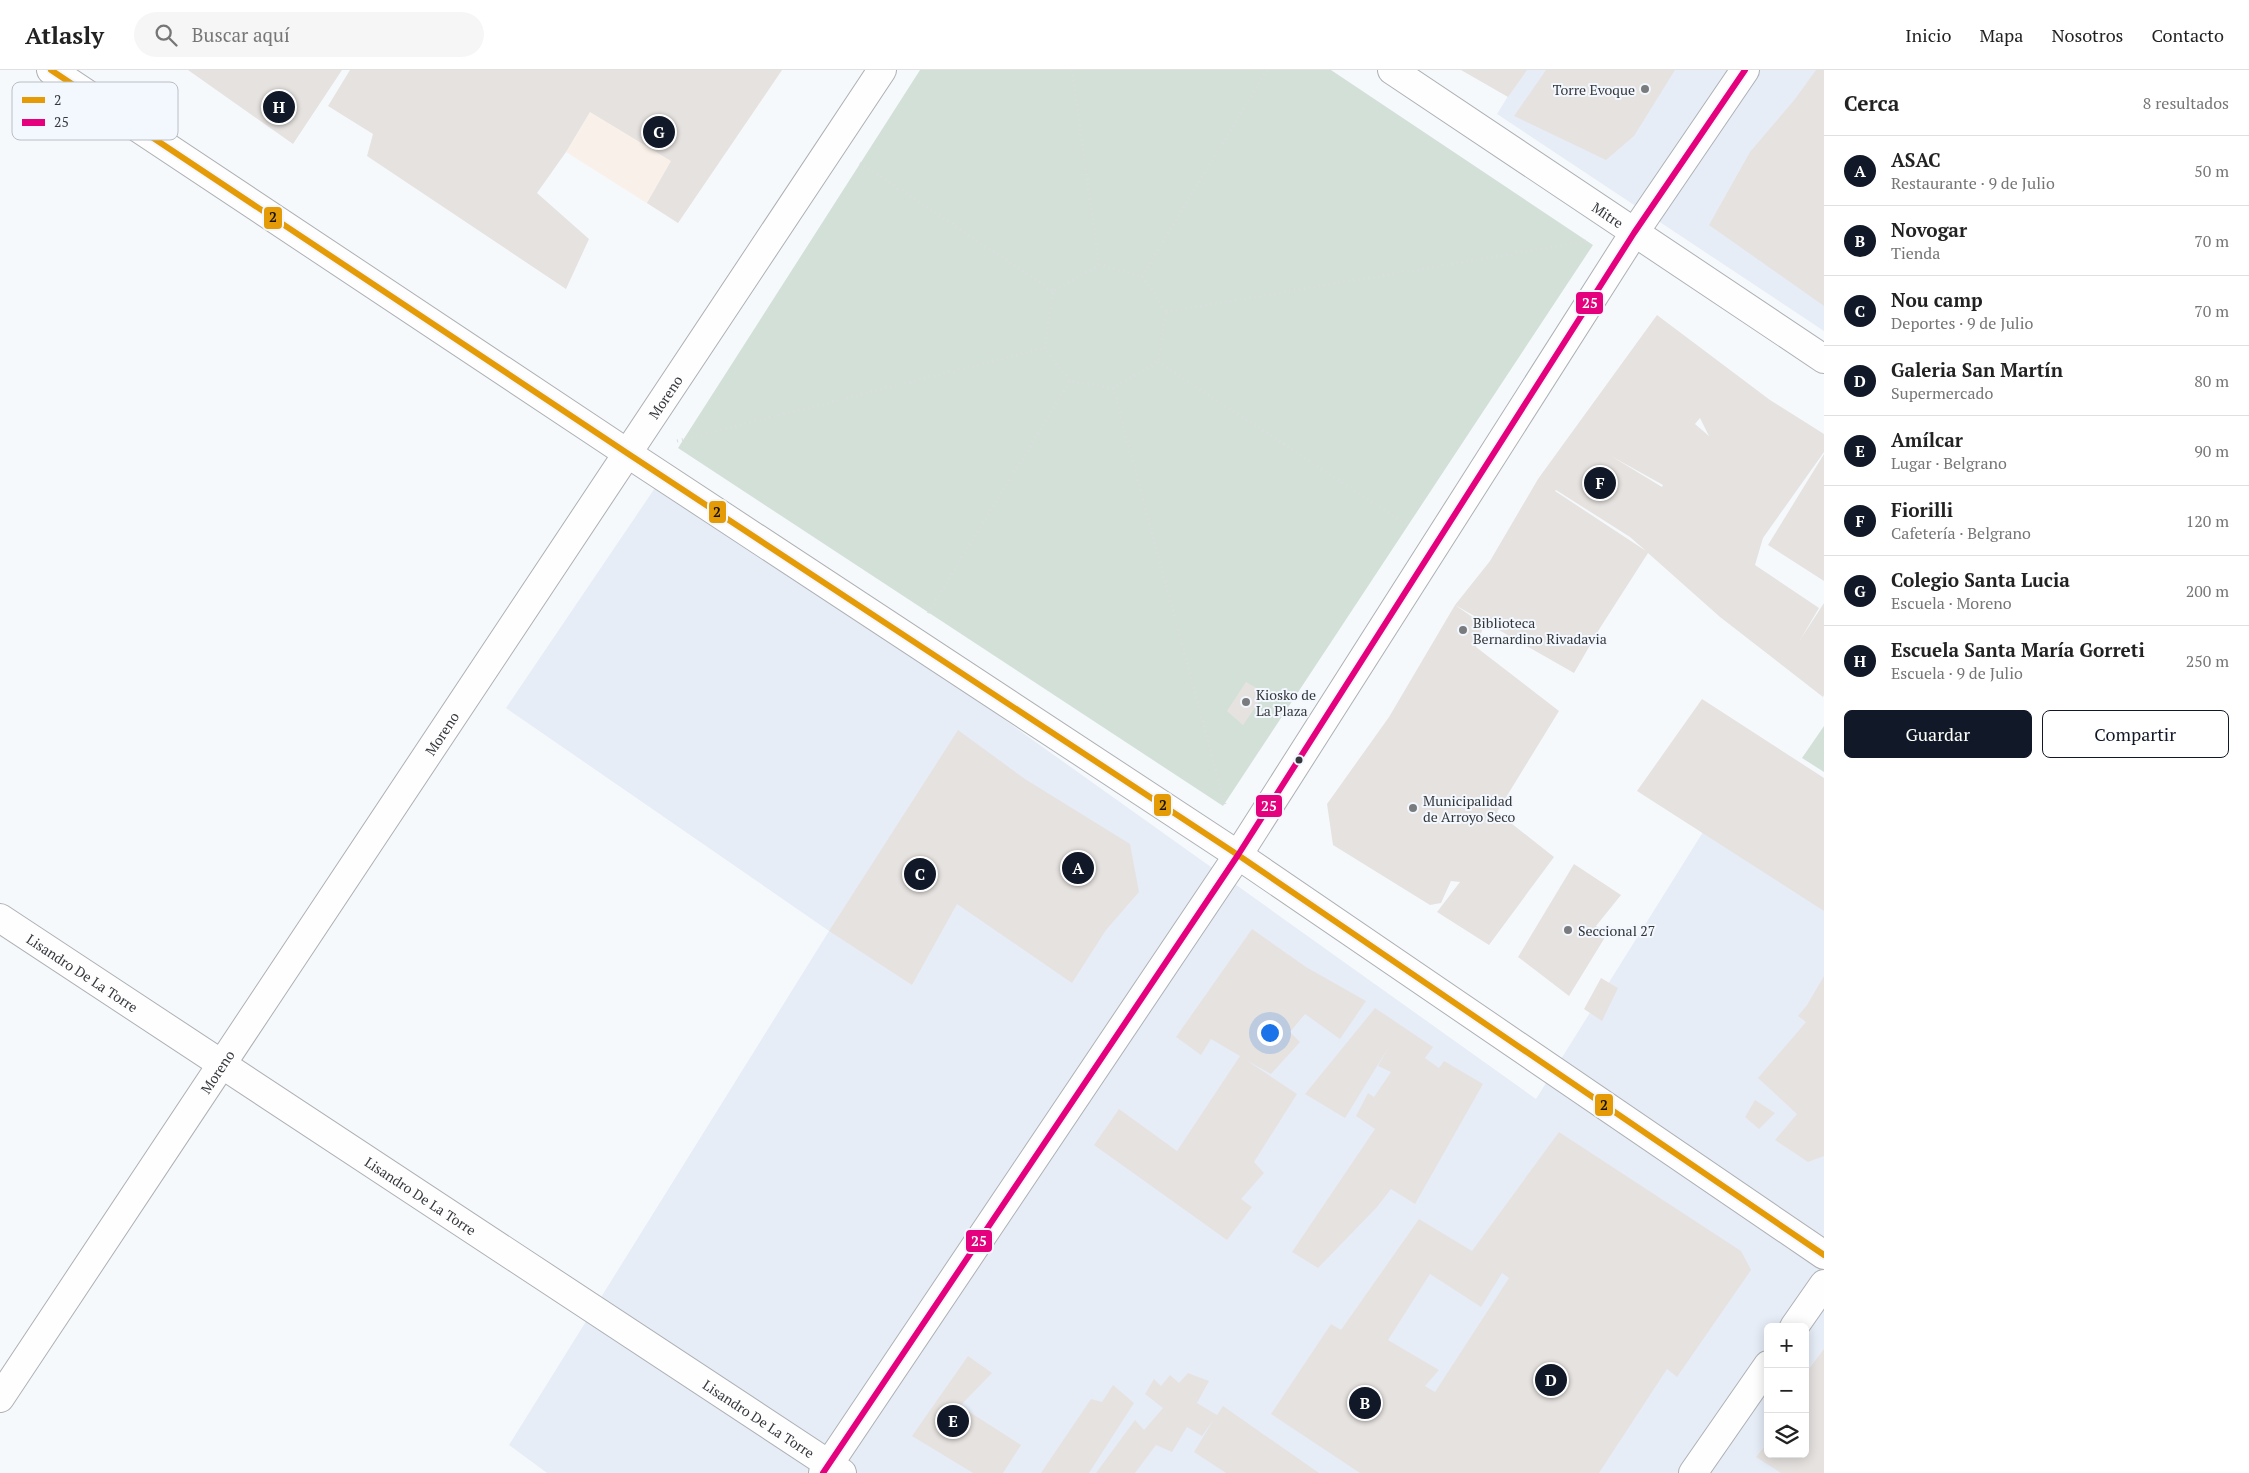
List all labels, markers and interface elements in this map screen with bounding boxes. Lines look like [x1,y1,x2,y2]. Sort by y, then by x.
search box [134,12,484,57]
text: Atlasly [25,19,104,51]
icon: search [152,21,180,49]
text: Buscar aquí [192,22,290,47]
text: Inicio [1905,23,1951,47]
text: Mapa [1979,23,2023,47]
text: Nosotros [2051,23,2123,47]
text: Contacto [2151,23,2224,47]
place label: Torre Evoque [1553,80,1635,99]
legend [12,82,178,140]
marker: Torre Evoque [1639,83,1651,95]
pin: H [263,88,295,126]
text: Cerca [1844,89,1899,117]
text: 2 [54,90,61,109]
text: 8 resultados [2143,92,2229,114]
text: 25 [54,112,69,131]
pin: G [643,113,675,151]
text: ASAC [1891,147,1941,172]
text: A [1854,160,1866,182]
text: 50 m [2194,160,2229,182]
text: Restaurante · 9 de Julio [1891,172,2055,194]
street label: Mitre [1589,197,1628,232]
line badge: 2 [263,206,283,230]
text: 2 [269,207,277,226]
text: Novogar [1891,217,1967,242]
text: B [1855,230,1865,252]
text: 70 m [2194,230,2229,252]
text: Tienda [1891,242,1940,264]
text: Nou camp [1891,287,1983,312]
line badge: 25 [1575,291,1604,315]
text: 25 [1582,293,1598,312]
text: C [1855,300,1865,322]
text: 70 m [2194,300,2229,322]
text: Deportes · 9 de Julio [1891,312,2033,334]
text: Galeria San Martín [1891,357,2063,382]
text: D [1854,370,1866,392]
text: 80 m [2194,370,2229,392]
street label: Moreno [644,371,686,422]
text: Supermercado [1891,382,1993,404]
text: Amílcar [1891,427,1963,452]
text: E [1855,440,1865,462]
text: 90 m [2194,440,2229,462]
text: Lugar · Belgrano [1891,452,2007,474]
pin: F [1584,464,1616,502]
text: Fiorilli [1891,497,1953,522]
line badge: 2 [708,500,727,524]
text: 2 [713,502,721,521]
text: F [1855,510,1865,532]
text: 120 m [2186,510,2229,532]
text: Cafetería · Belgrano [1891,522,2031,544]
text: Colegio Santa Lucia [1891,567,2070,592]
text: G [1854,580,1866,602]
text: 200 m [2186,580,2229,602]
text: Escuela · Moreno [1891,592,2012,614]
place label: Biblioteca Bernardino Rivadavia [1473,613,1607,648]
marker: Biblioteca Bernardino Rivadavia [1457,624,1469,636]
text: Escuela Santa María Gorreti [1891,637,2145,662]
text: H [1854,650,1866,672]
text: 250 m [2186,650,2229,672]
text: Escuela · 9 de Julio [1891,662,2023,684]
place label: Kiosko de La Plaza [1256,685,1316,720]
marker: Kiosko de La Plaza [1240,696,1252,708]
street label: Moreno [420,708,463,759]
button: Guardar [1844,710,2032,758]
button: Compartir [2042,710,2229,758]
unlabelled marker [1294,755,1304,765]
place label: Municipalidad de Arroyo Seco [1423,791,1516,826]
line badge: 2 [1153,793,1172,817]
line badge: 25 [1255,794,1283,818]
text: 2 [1159,795,1167,814]
text: 25 [1261,796,1277,815]
marker: Municipalidad de Arroyo Seco [1407,802,1419,814]
pin: A [1062,849,1094,887]
pin: C [904,855,936,893]
place label: Seccional 27 [1578,921,1655,940]
marker: Seccional 27 [1562,924,1574,936]
street label: Lisandro De La Torre [23,929,142,1016]
your location [1257,1020,1283,1046]
street label: Moreno [196,1046,238,1097]
line badge: 2 [1594,1093,1614,1117]
text: 2 [1600,1095,1608,1114]
street label: Lisandro De La Torre [361,1152,480,1239]
line badge: 25 [965,1229,993,1253]
text: 25 [971,1231,987,1250]
map controls [1764,1323,1809,1458]
button: + [1764,1323,1809,1368]
pin: D [1535,1361,1567,1399]
button: − [1764,1368,1809,1413]
street label: Lisandro De La Torre [700,1375,818,1462]
pin: B [1349,1384,1381,1422]
pin: E [937,1402,969,1440]
button: layers [1764,1413,1809,1458]

